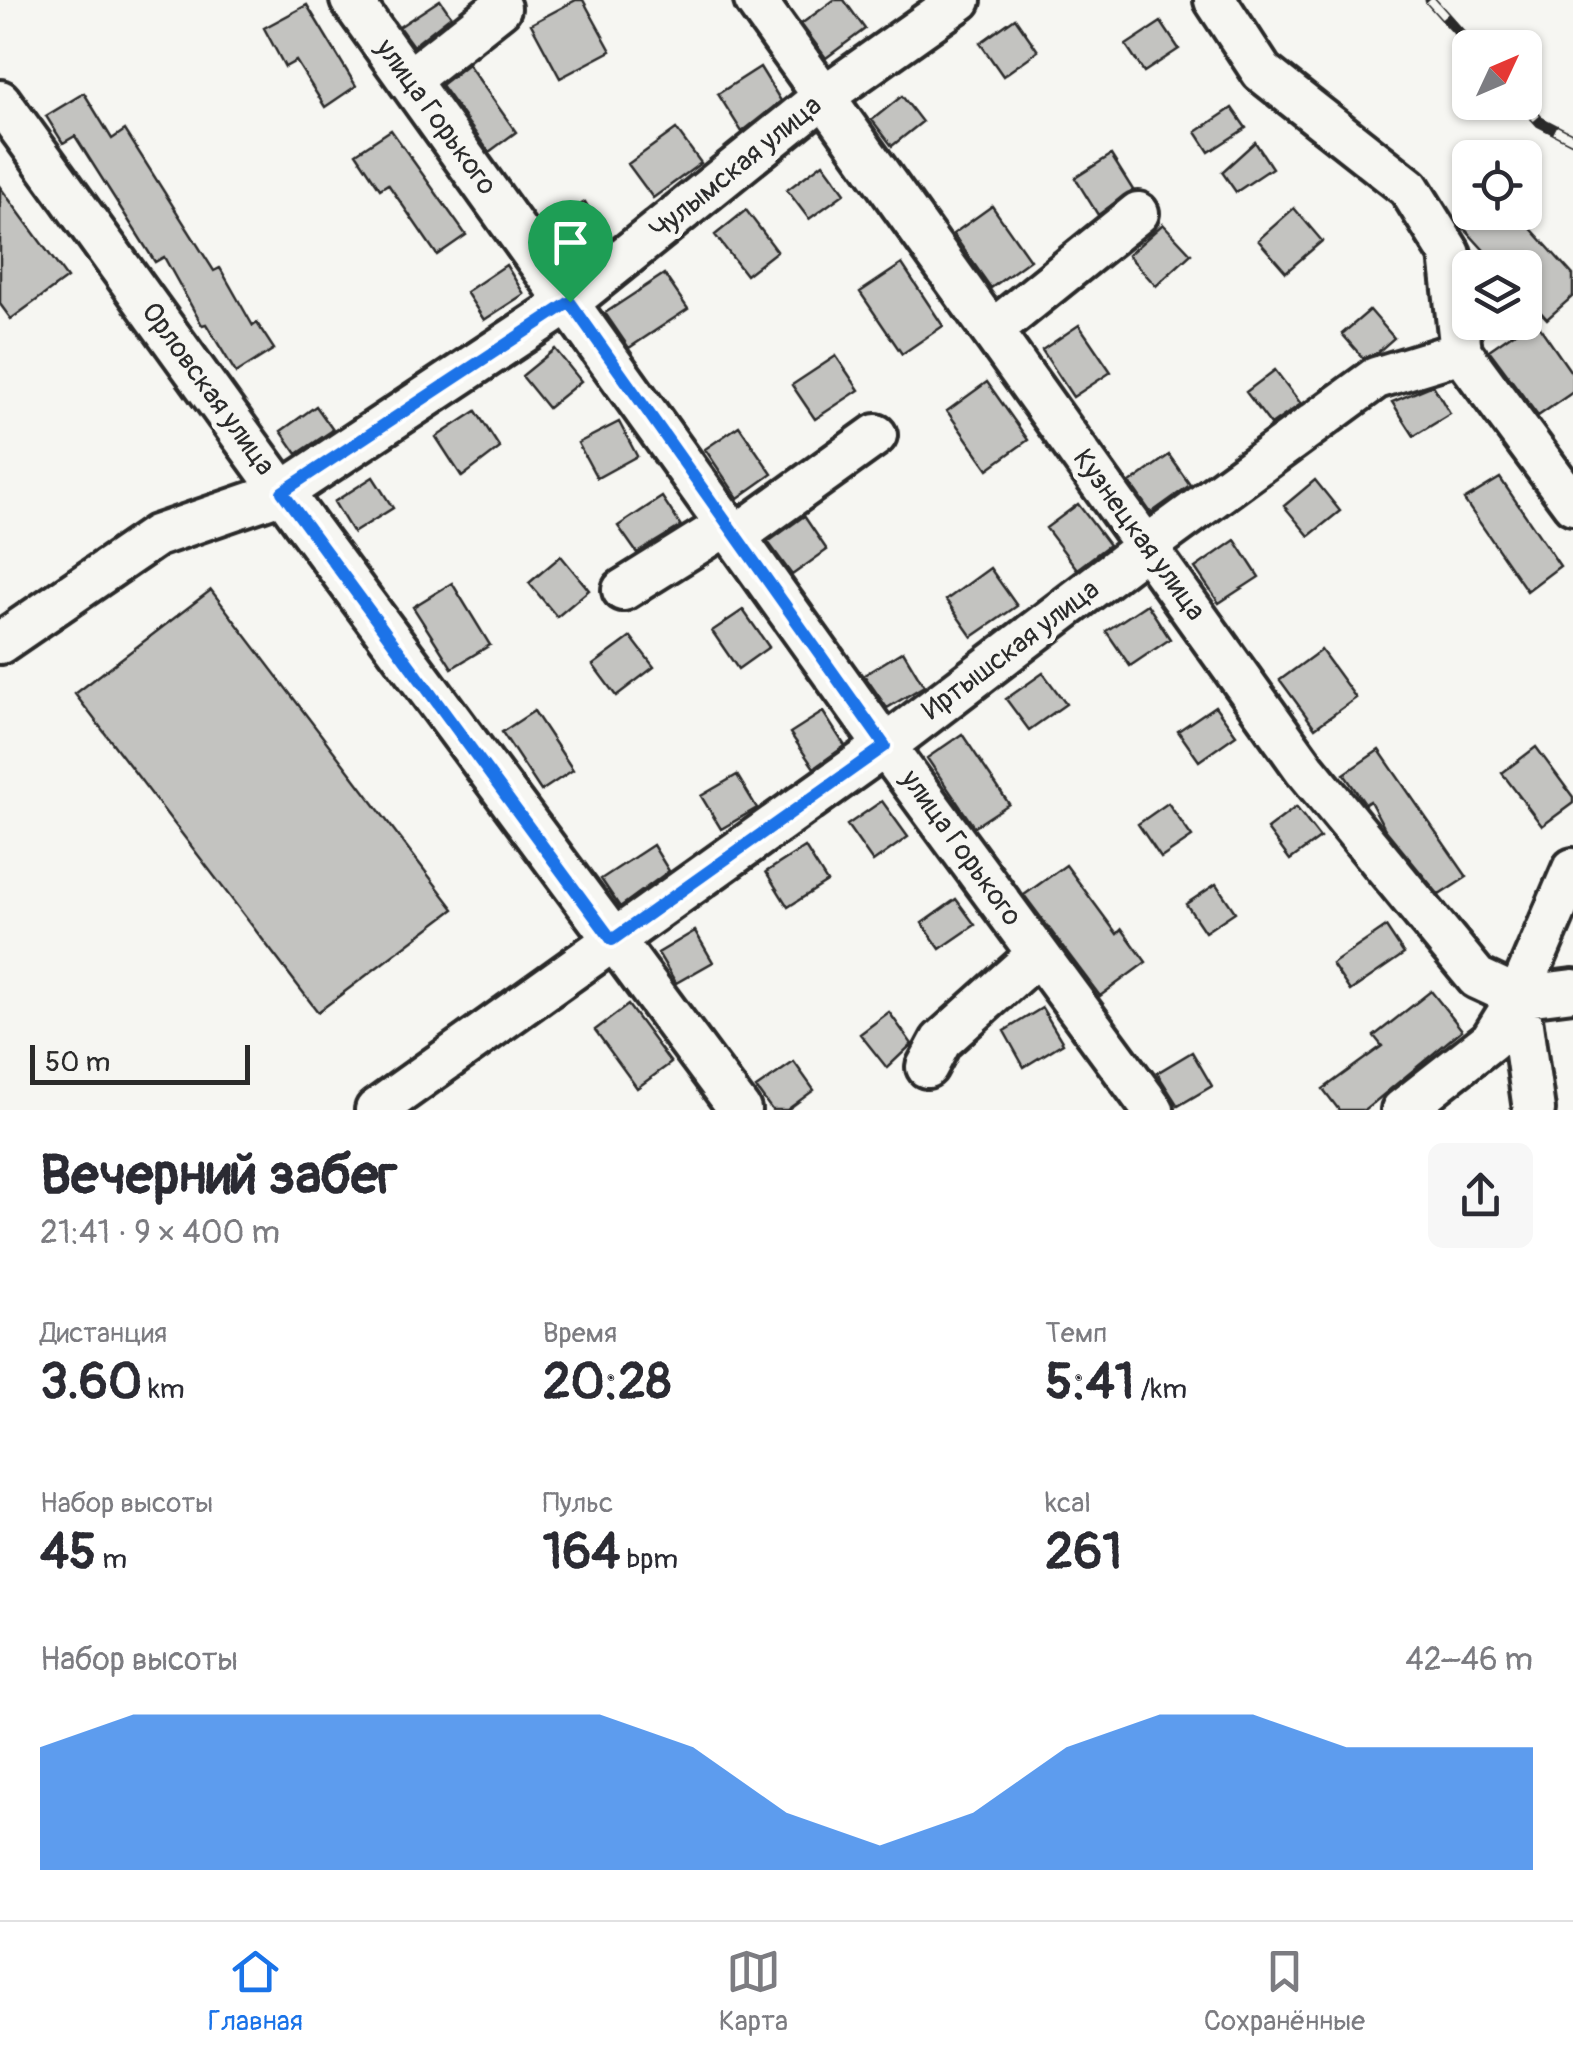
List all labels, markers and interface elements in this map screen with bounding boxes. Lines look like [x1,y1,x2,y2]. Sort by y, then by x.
north arrow [1452,30,1542,120]
map controls [1452,30,1542,340]
street label: улица Горького [367,31,504,202]
street label: Чулымская улица [643,88,829,248]
button: locate [1452,140,1542,230]
pin [528,200,613,303]
icon: arrive [543,215,598,270]
button: layers [1452,250,1542,340]
street label: Орловская улица [134,296,282,482]
street label: Кузнецкая улица [1065,442,1213,628]
street label: Иртышская улица [916,572,1106,728]
street label: улица Горького [892,762,1029,933]
scale bar [30,1040,250,1084]
text: 50 m [45,1045,110,1080]
text: Вечерний забег [40,1141,397,1210]
button: share [1428,1143,1533,1248]
text: 21:41 · 9 × 400 m [40,1213,280,1253]
text: Дистанция [40,1316,167,1351]
text: Время [543,1316,617,1351]
text: Темп [1045,1316,1107,1351]
text: 3.60 [40,1351,142,1414]
text: 20:28 [543,1351,671,1414]
text: 5:41 [1045,1351,1134,1414]
text: km [142,1372,185,1407]
text: /km [1134,1372,1187,1407]
text: Набор высоты [40,1486,213,1521]
text: Пульс [543,1486,613,1521]
text: kcal [1045,1486,1091,1521]
text: 45 [40,1521,96,1584]
text: 164 [543,1521,620,1584]
text: 261 [1045,1521,1122,1584]
text: m [96,1542,127,1577]
text: bpm [620,1542,678,1577]
text: Набор высоты [40,1640,238,1680]
text: 42–46 m [1405,1640,1533,1680]
tab: Главная [208,1944,303,2039]
tab: Карта [719,1944,788,2039]
tab: Сохранённые [1204,1944,1365,2039]

